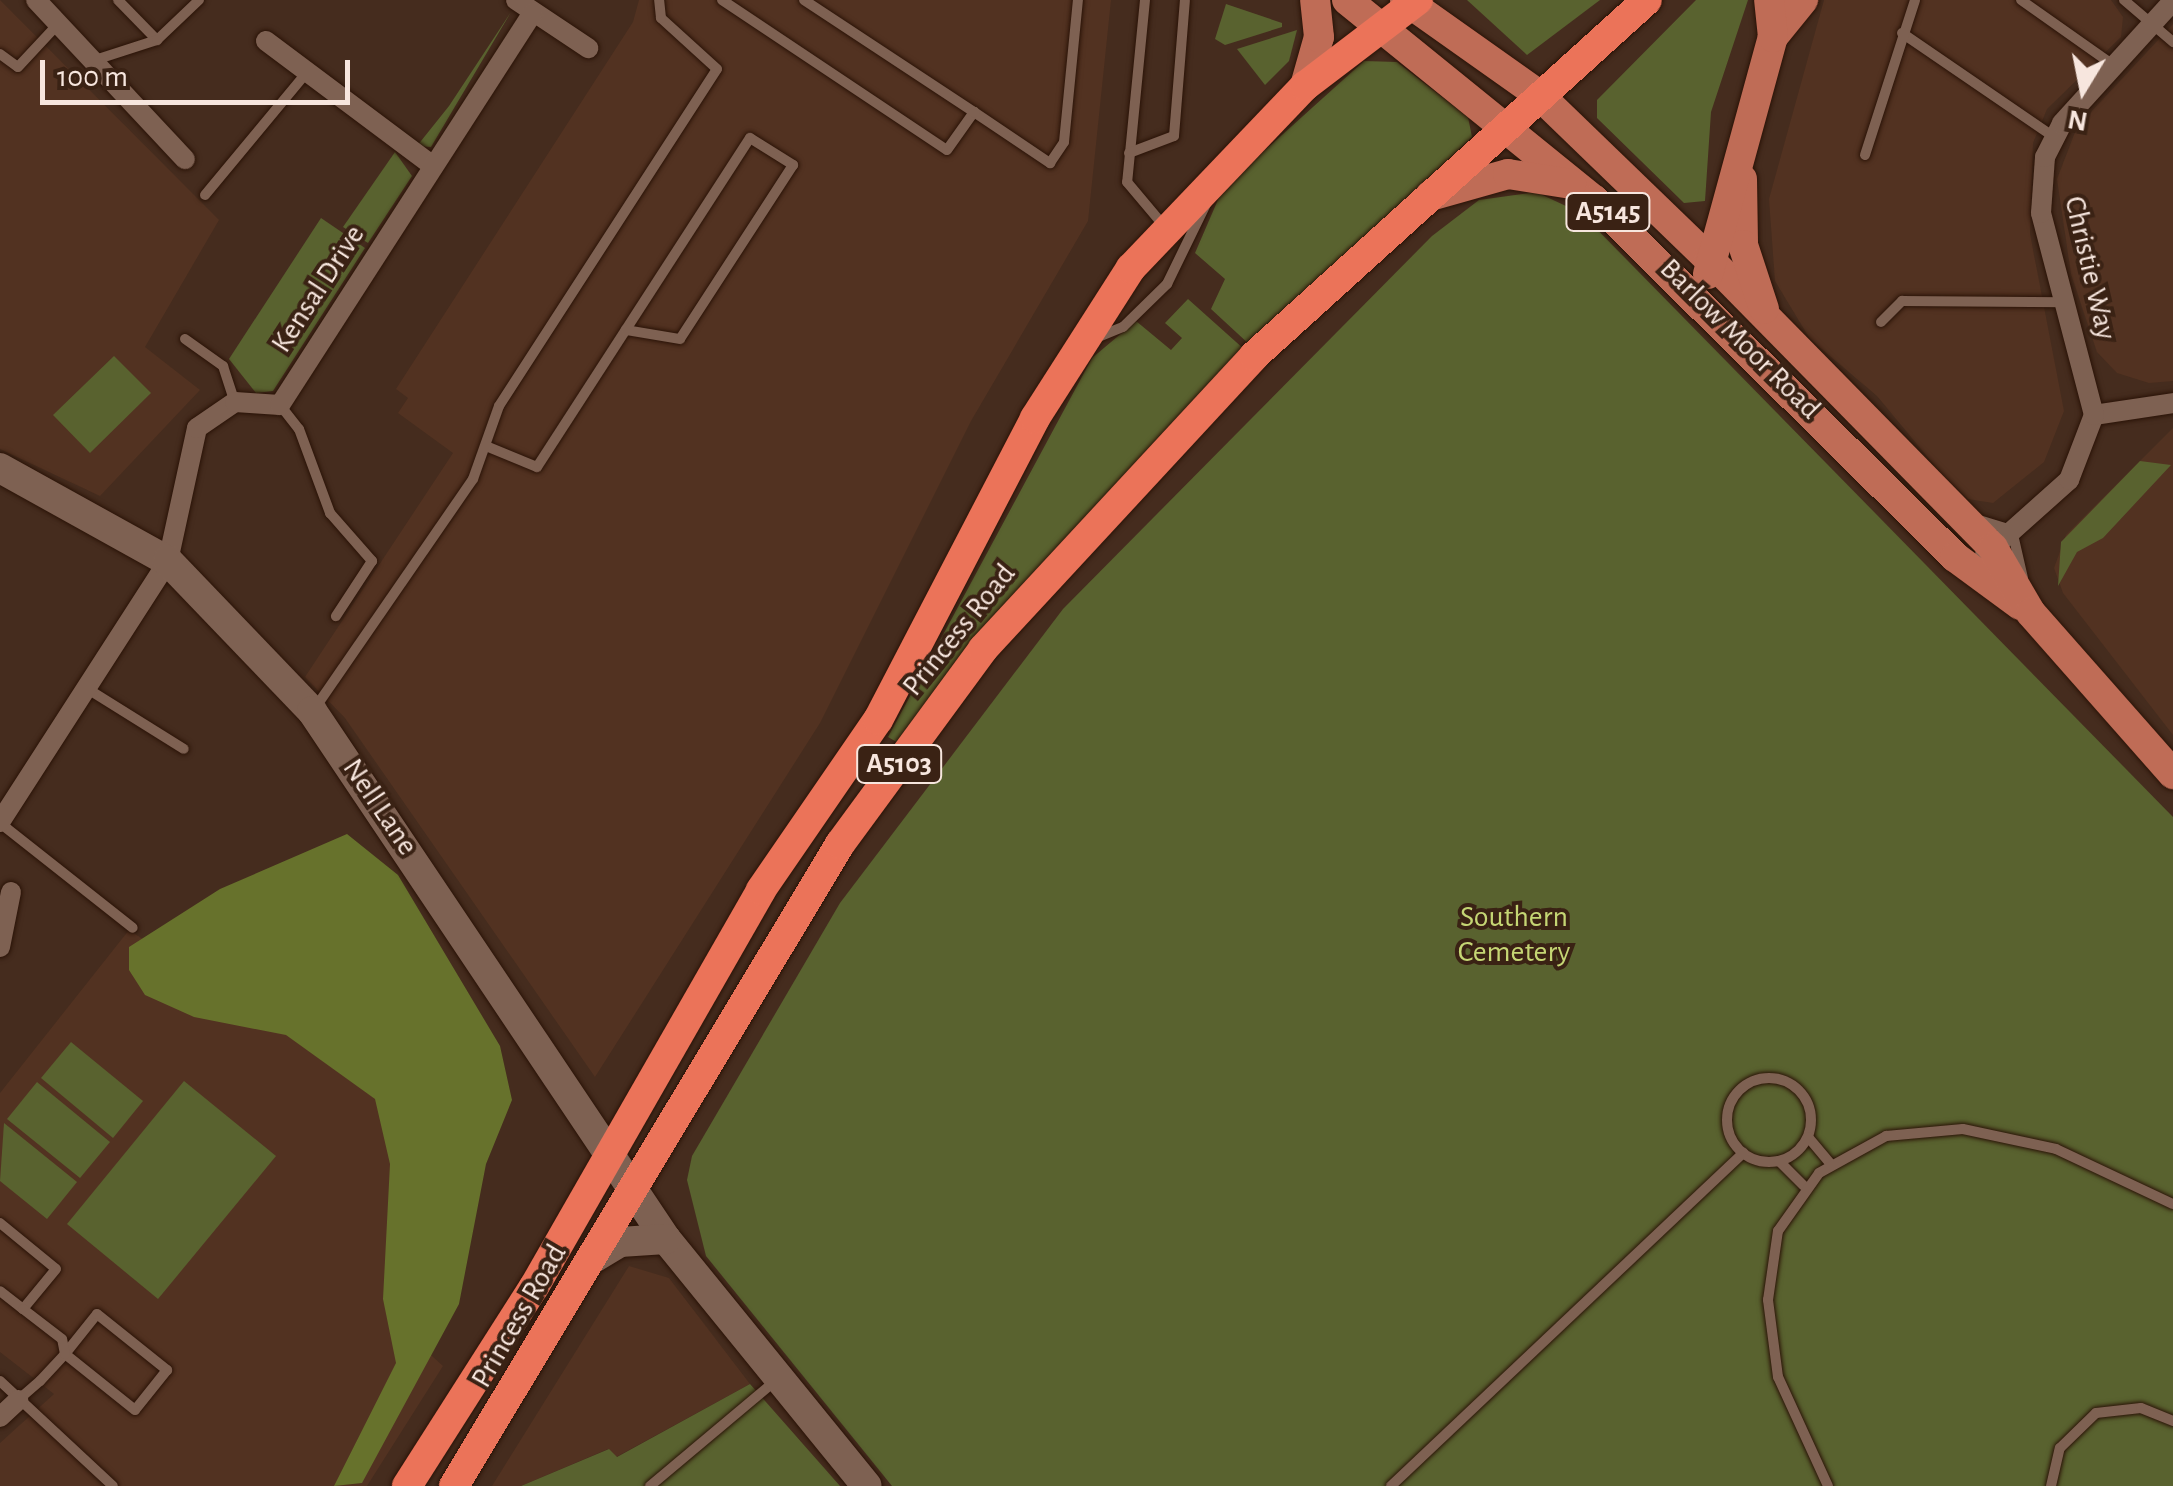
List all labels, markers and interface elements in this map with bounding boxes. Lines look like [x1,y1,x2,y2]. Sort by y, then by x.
scale bar [45,40,355,102]
north arrow [2033,40,2133,140]
text: 100 m [57,62,128,92]
text: N [2066,104,2090,135]
road number: A5145 [1563,189,1653,235]
street label: Christie Way [2056,193,2124,343]
street label: Kensal Drive [263,218,373,360]
street label: Barlow Moor Road [1652,251,1828,427]
street label: Princess Road [895,557,1023,703]
road number: A5103 [854,741,944,787]
street label: Nell Lane [335,752,425,862]
park label: Southern Cemetery [1458,899,1570,970]
street label: Princess Road [463,1238,575,1394]

